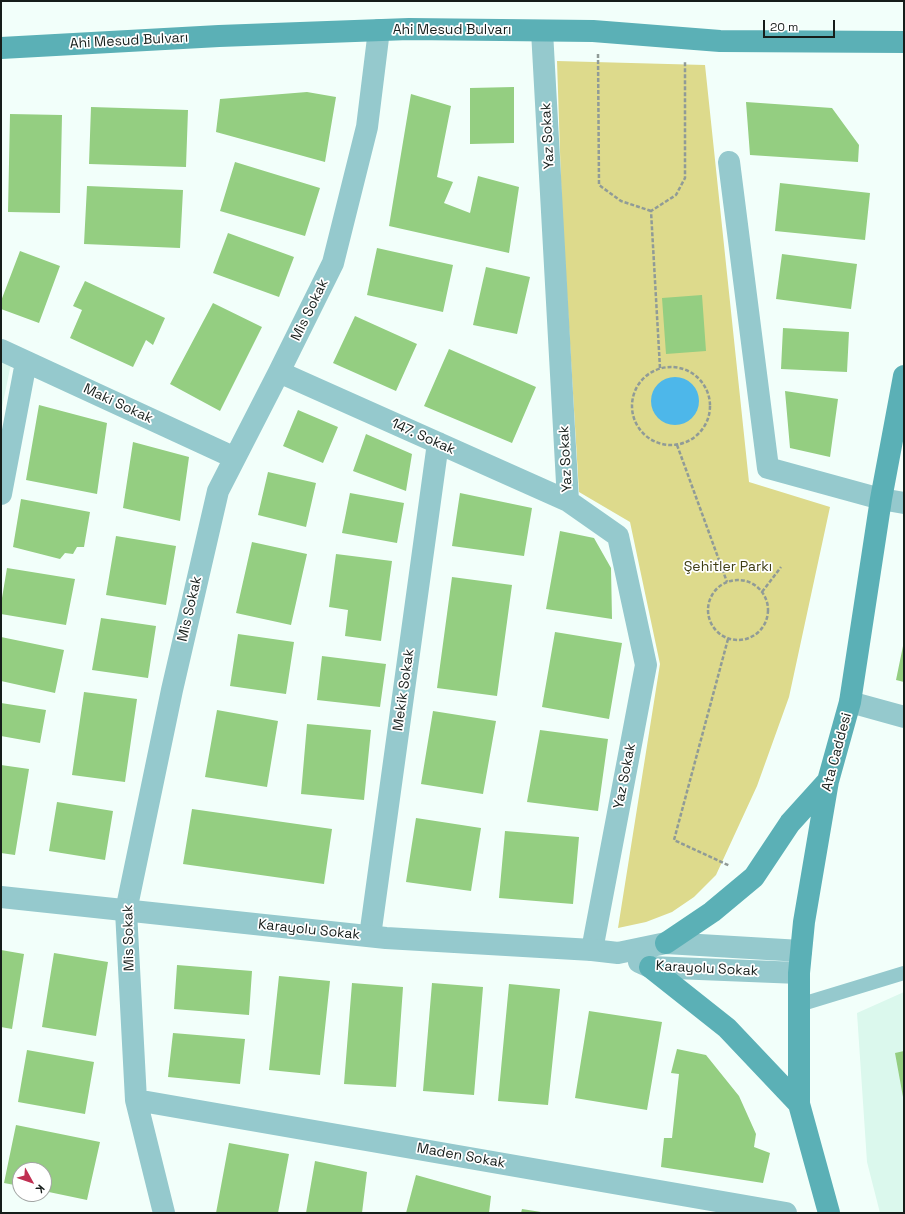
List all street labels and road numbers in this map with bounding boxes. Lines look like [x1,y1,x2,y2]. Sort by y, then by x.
street label: Ahi Mesud Bulvarı [393,22,511,38]
street label: Ahi Mesud Bulvarı [69,30,189,52]
street label: Yaz Sokak [538,102,558,170]
street label: Mis Sokak [288,276,332,344]
street label: Maki Sokak [81,381,155,427]
street label: 147. Sokak [388,415,458,459]
street label: Yaz Sokak [556,425,576,493]
street label: Mis Sokak [174,575,206,643]
street label: Mekik Sokak [390,648,418,732]
street label: Ata Caddesi [818,711,856,793]
street label: Yaz Sokak [610,742,640,810]
street label: Mis Sokak [120,905,138,971]
street label: Karayolu Sokak [257,916,361,944]
street label: Karayolu Sokak [655,958,759,980]
street label: Maden Sokak [415,1140,507,1172]

